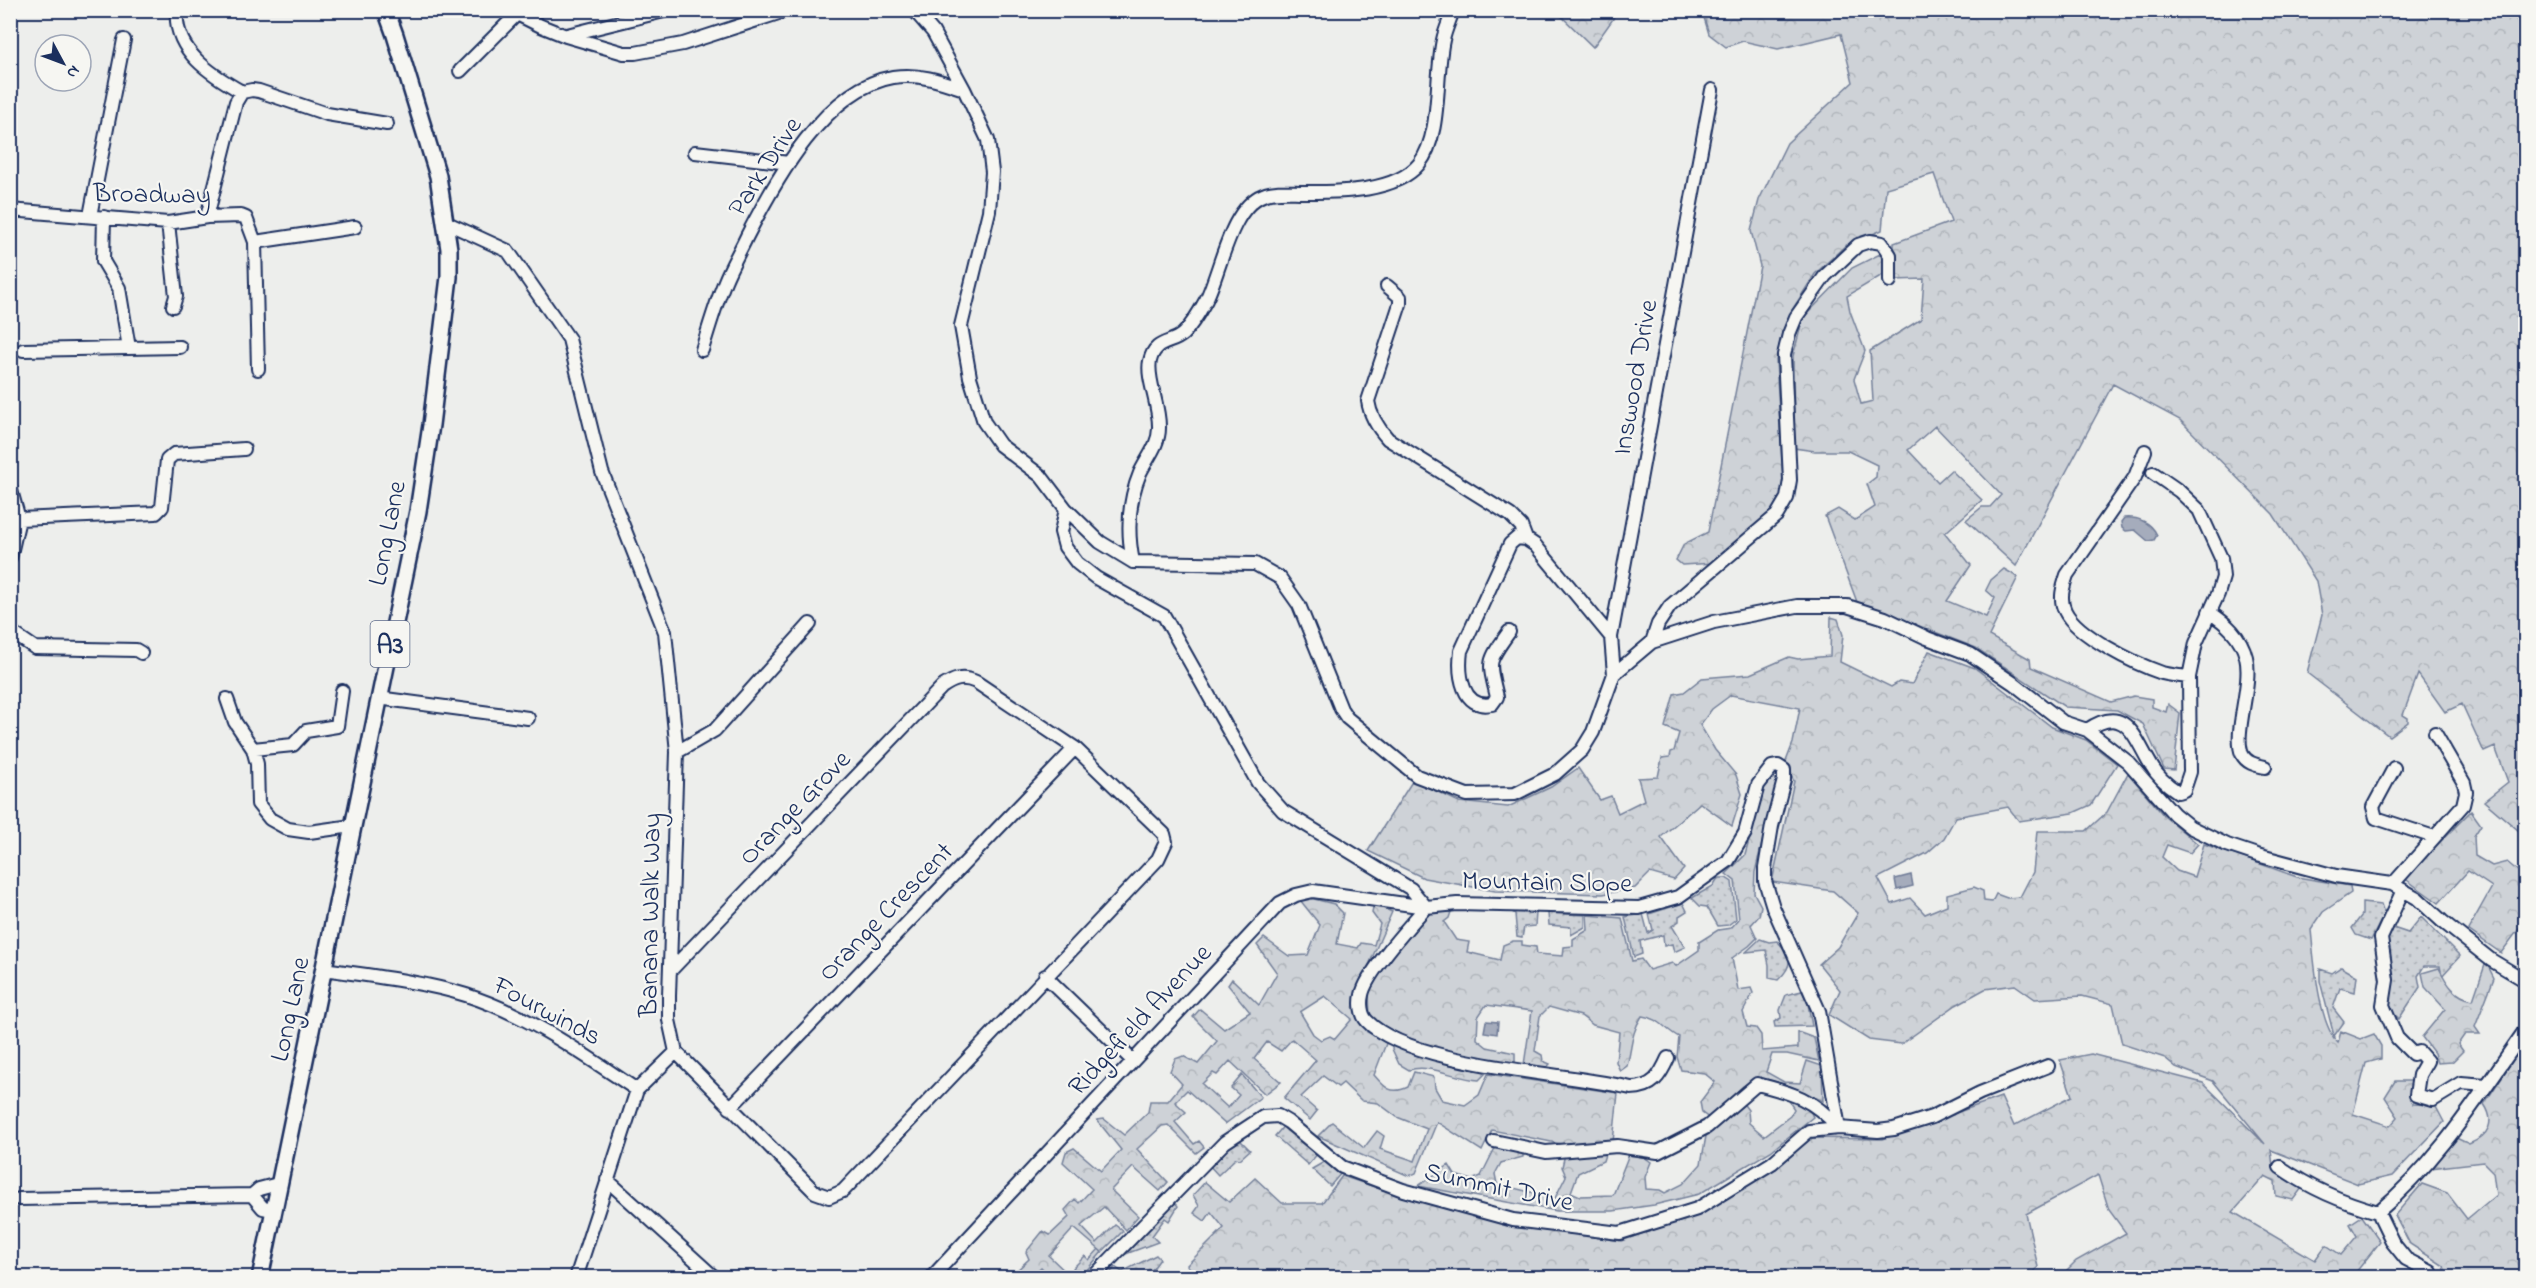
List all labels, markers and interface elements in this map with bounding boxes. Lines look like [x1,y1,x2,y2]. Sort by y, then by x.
north arrow [33,33,93,93]
text: N [60,60,85,84]
street label: Park Drive [719,109,813,225]
street label: Broadway [92,175,211,216]
street label: Inswood Drive [1604,296,1669,458]
street label: Long Lane [359,477,418,589]
road number: A3 [370,621,410,667]
street label: Orange Grove [730,741,862,875]
street label: Banana Walk Way [630,813,673,1019]
street label: Orange Crescent [810,834,964,991]
street label: Mountain Slope [1461,863,1633,904]
street label: Ridgefield Avenue [1060,935,1223,1106]
street label: Long Lane [261,953,322,1066]
street label: Fourwinds [485,967,608,1057]
street label: Summit Drive [1420,1154,1578,1223]

